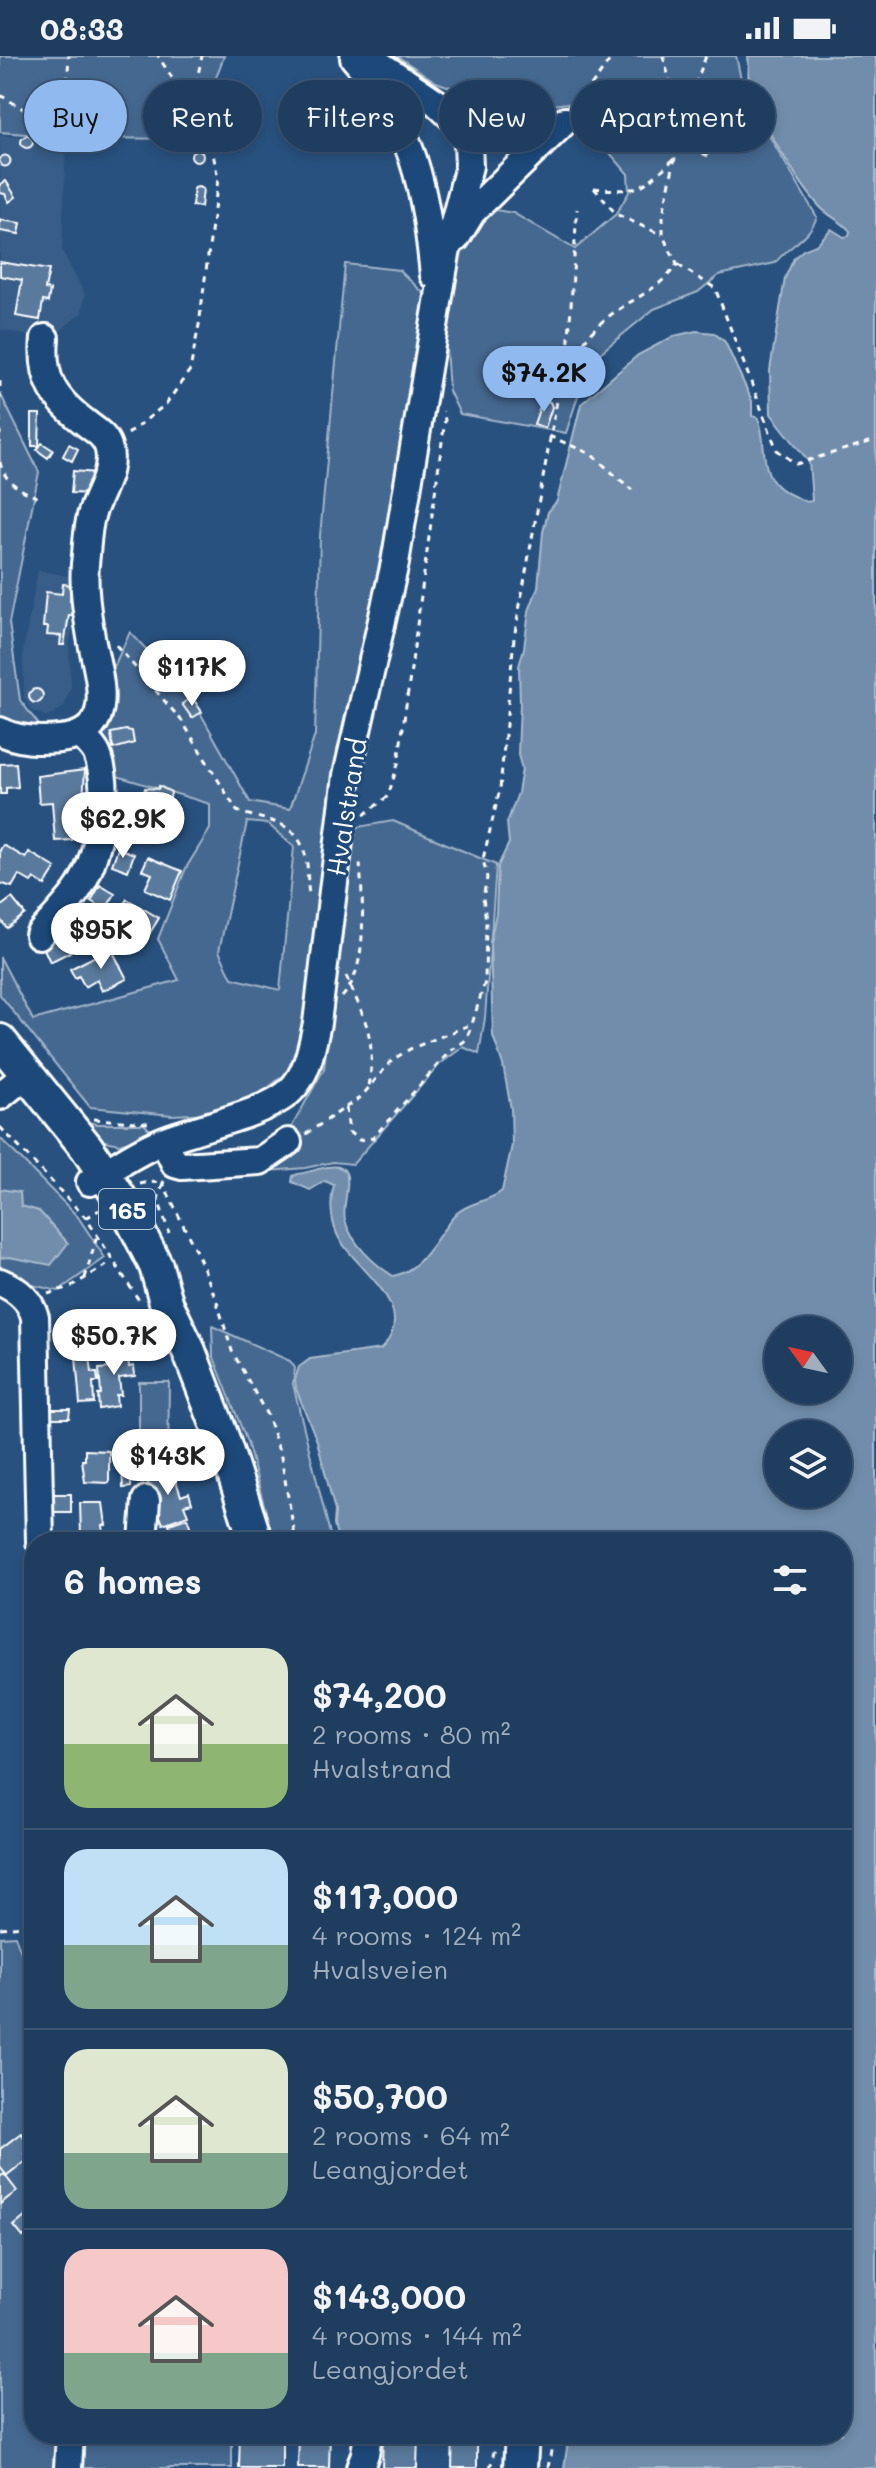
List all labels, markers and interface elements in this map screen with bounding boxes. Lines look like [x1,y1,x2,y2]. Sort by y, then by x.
text: 08:33 [40,8,123,48]
chip: Buy [24,80,127,152]
chip: Rent [143,80,262,152]
chip: Filters [278,80,423,152]
chip: New [439,80,555,152]
chip: Apartment [571,80,775,152]
pin: $74.2K [479,346,609,414]
text: $74.2K [501,355,587,389]
pin: $117K [136,640,248,708]
text: $117K [157,649,227,683]
street label: Hvalstrand [318,736,374,878]
pin: $62.9K [58,792,188,860]
text: $62.9K [79,801,167,835]
pin: $95K [54,903,148,971]
text: $95K [69,912,133,946]
road number: 165 [99,1189,155,1229]
pin: $50.7K [49,1309,179,1377]
north arrow [764,1316,852,1404]
map controls [764,1316,852,1508]
text: $50.7K [70,1318,158,1352]
button: layers [764,1420,852,1508]
pin: $143K [112,1429,224,1497]
text: $143K [130,1438,206,1472]
text: 6 homes [64,1558,202,1603]
icon: filters [768,1558,812,1602]
text: $74,200 [312,1672,447,1717]
icon: home [128,1680,224,1776]
text: 2 rooms · 80 m² [312,1717,511,1751]
text: Hvalstrand [312,1751,451,1785]
text: $117,000 [312,1873,458,1918]
icon: home [128,1881,224,1977]
text: 4 rooms · 124 m² [312,1918,521,1952]
text: Hvalsveien [312,1952,448,1986]
text: $50,700 [312,2073,448,2118]
icon: home [128,2081,224,2177]
text: 2 rooms · 64 m² [312,2118,510,2152]
text: Leangjordet [312,2152,469,2186]
text: $143,000 [312,2273,466,2318]
icon: home [128,2281,224,2377]
text: 4 rooms · 144 m² [312,2318,522,2352]
text: Leangjordet [312,2352,469,2386]

